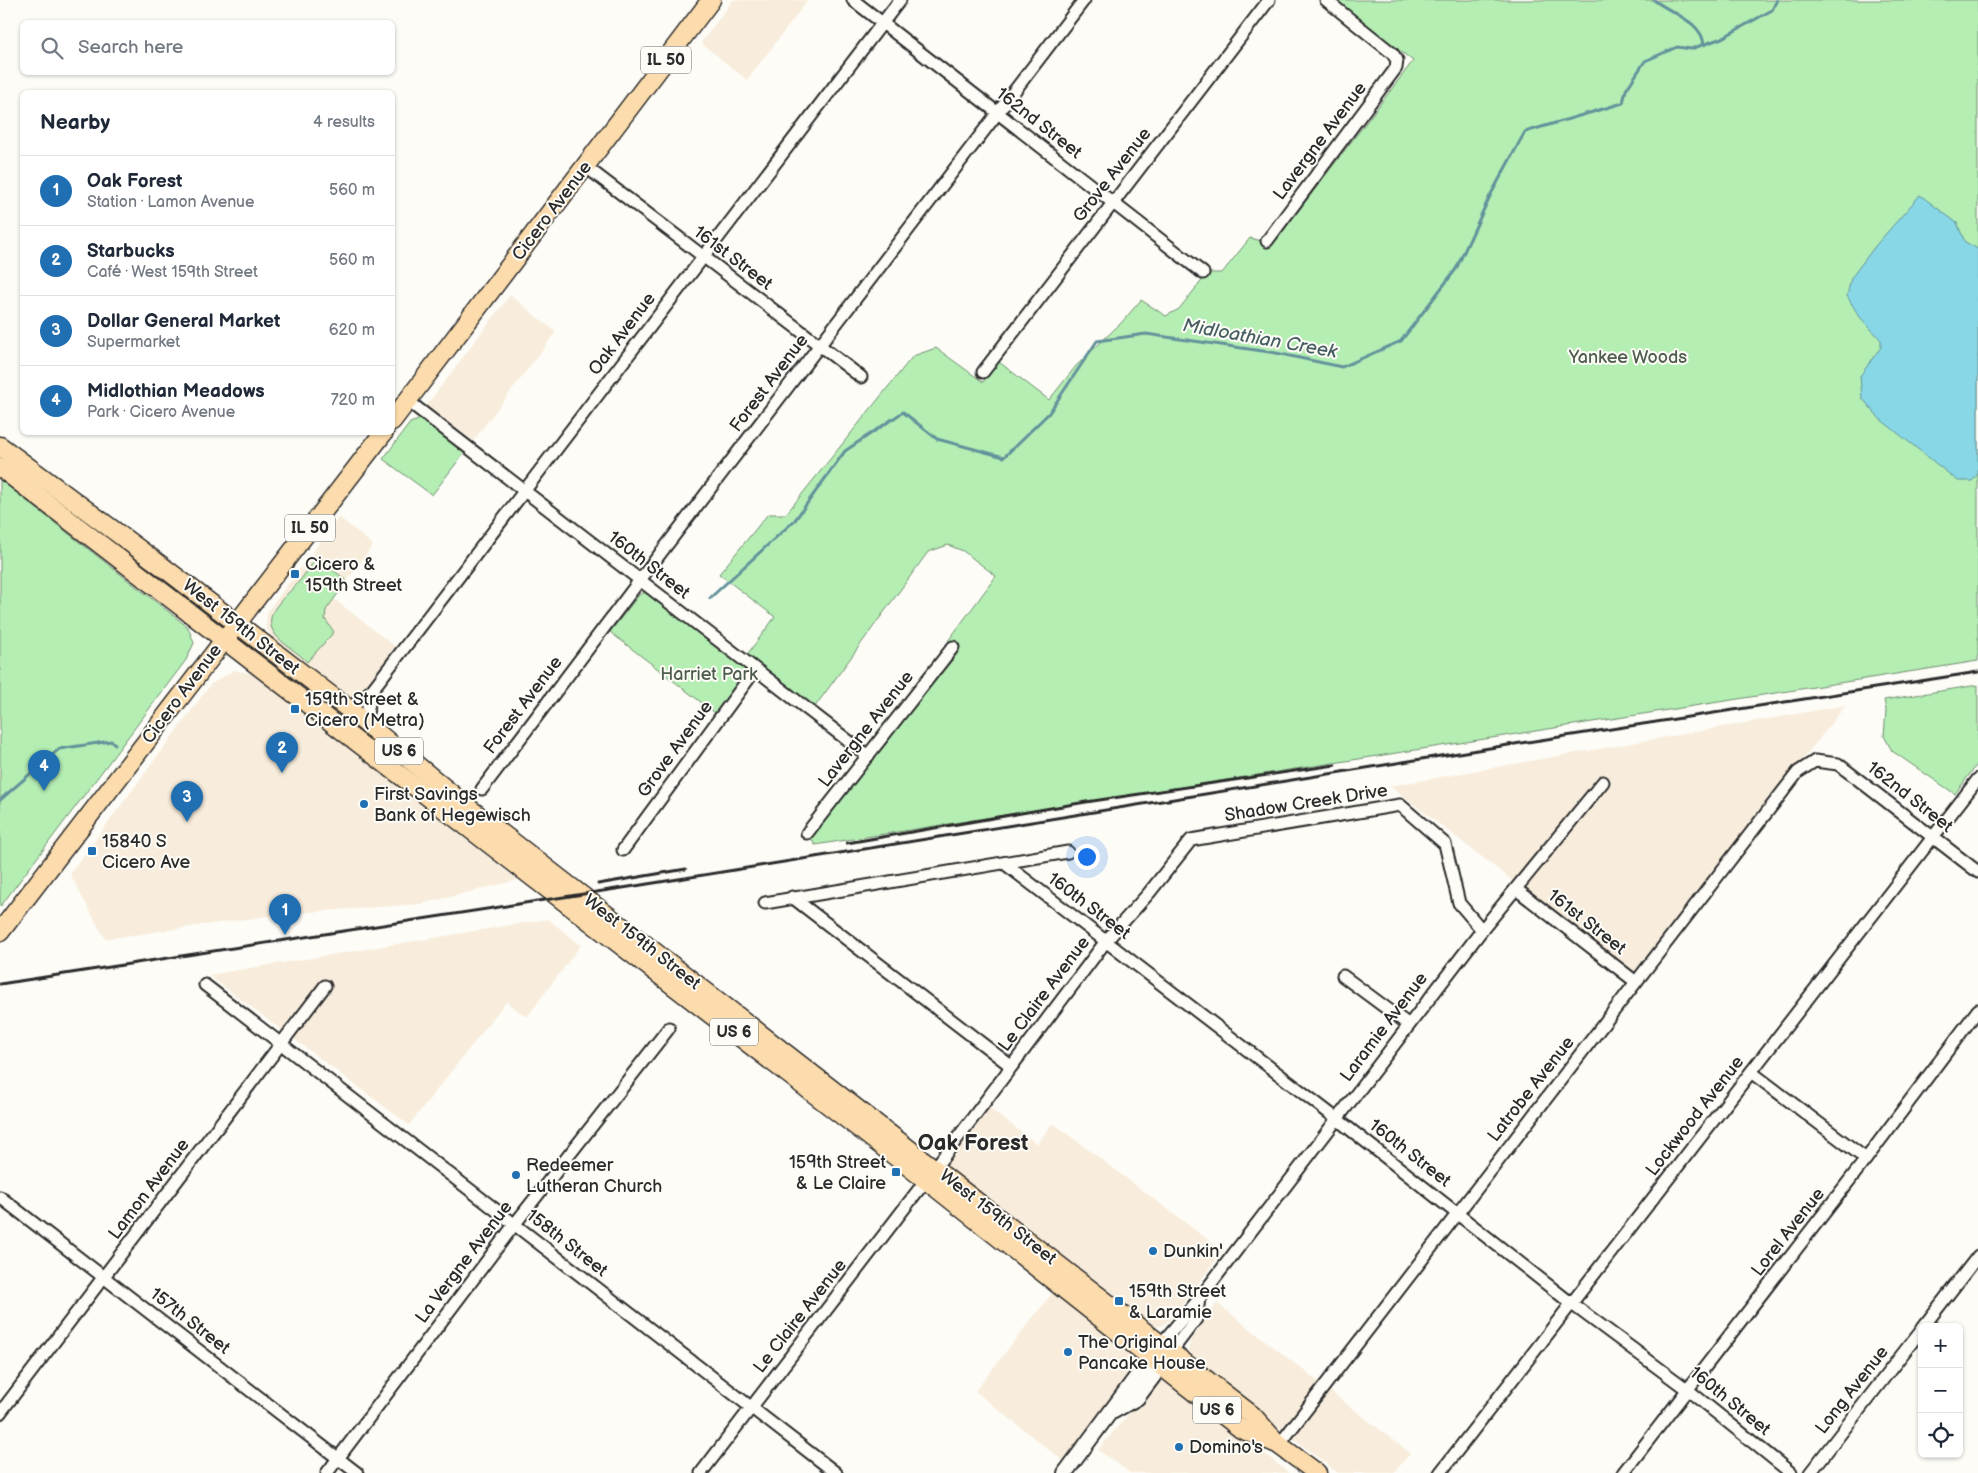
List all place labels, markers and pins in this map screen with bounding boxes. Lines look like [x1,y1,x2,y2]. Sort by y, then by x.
place label: Cicero & 159th Street [305,554,403,596]
marker: Cicero & 159th Street [289,568,301,580]
place label: 159th Street & Cicero (Metra) [305,689,425,731]
marker: 159th Street & Cicero (Metra) [289,703,301,715]
pin: 2 [266,732,298,773]
pin: 4 [28,750,60,791]
pin: 3 [171,781,203,822]
place label: First Savings Bank of Hegewisch [374,784,531,826]
marker: First Savings Bank of Hegewisch [358,798,370,810]
place label: 15840 S Cicero Ave [102,831,190,873]
marker: 15840 S Cicero Ave [86,845,98,857]
pin: 1 [269,894,301,935]
place label: 159th Street & Le Claire [789,1152,886,1194]
place label: Redeemer Lutheran Church [526,1155,662,1197]
marker: 159th Street & Le Claire [890,1166,902,1178]
marker: Redeemer Lutheran Church [510,1169,522,1181]
place label: Dunkin' [1163,1241,1223,1262]
marker: Dunkin' [1147,1245,1159,1257]
place label: 159th Street & Laramie [1129,1281,1227,1323]
marker: 159th Street & Laramie [1113,1295,1125,1307]
place label: The Original Pancake House [1078,1332,1206,1374]
marker: The Original Pancake House [1062,1346,1074,1358]
place label: Domino's [1189,1437,1263,1458]
marker: Domino's [1173,1441,1185,1453]

